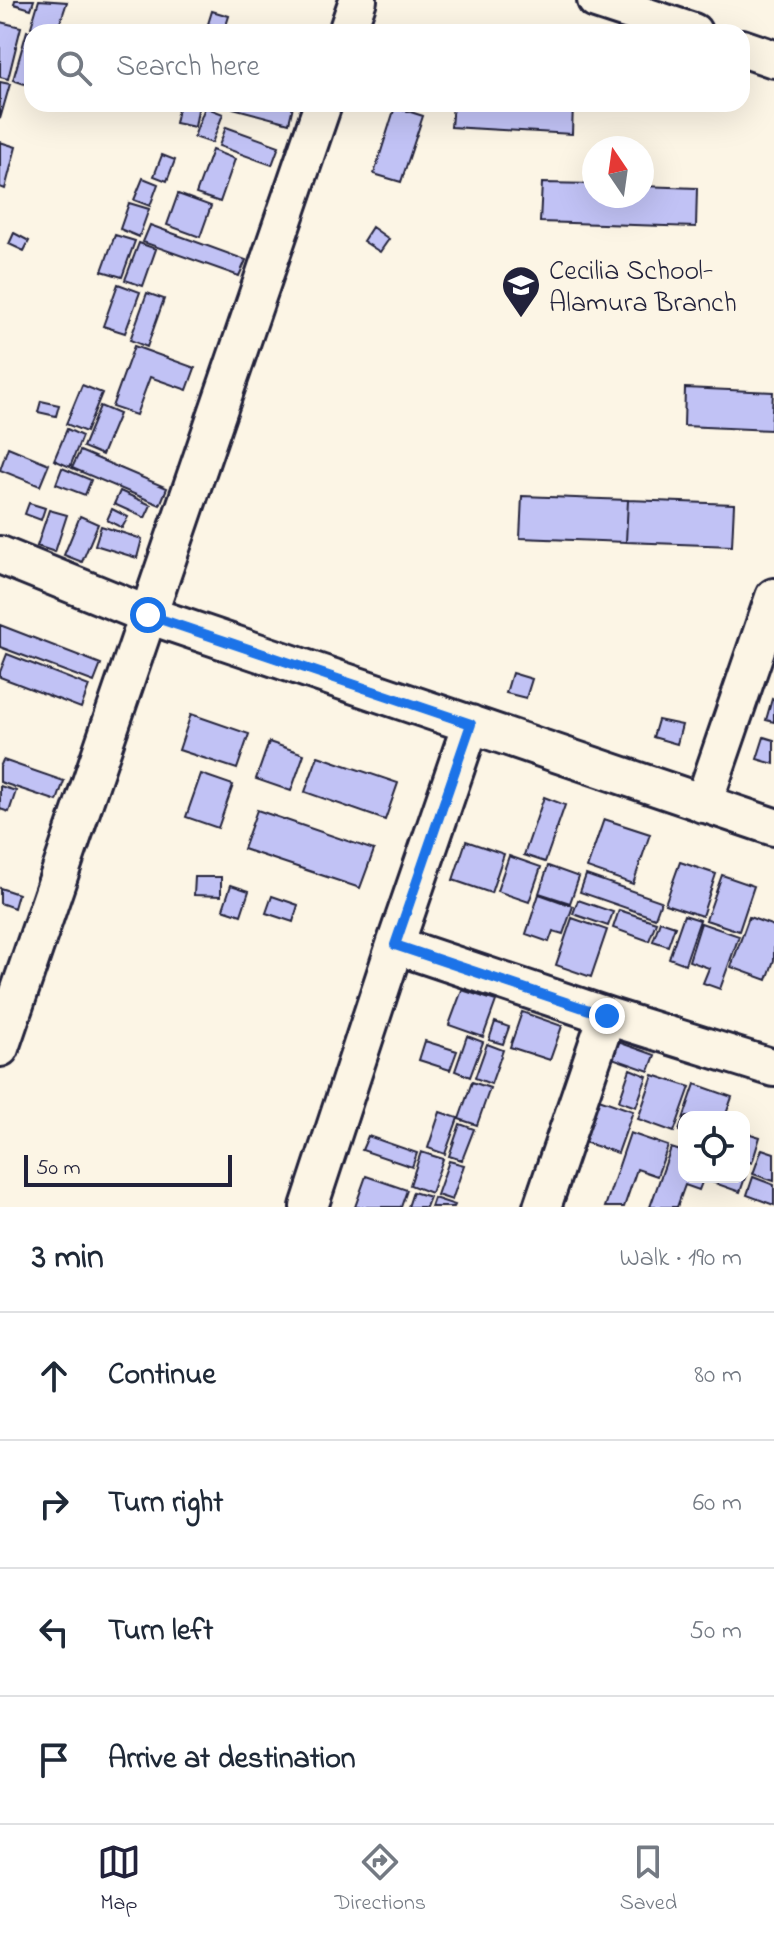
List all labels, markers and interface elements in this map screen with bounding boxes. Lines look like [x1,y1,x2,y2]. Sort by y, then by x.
search box [24,24,750,112]
icon: search [52,46,96,90]
text: Search here [116,46,260,90]
north arrow [582,136,654,208]
place label: Cecilia School- Alamura Branch [549,252,737,325]
school or university icon: Cecilia School- Alamura Branch [500,264,542,319]
route start [130,597,166,633]
route end [589,998,625,1034]
map controls [678,1111,750,1183]
button: locate [678,1111,750,1183]
scale bar [24,1151,232,1187]
text: 50 m [36,1153,81,1185]
text: 3 min [32,1234,104,1284]
text: Walk · 190 m [620,1240,742,1278]
icon: ahead [32,1354,76,1398]
text: Continue [108,1354,216,1398]
text: 80 m [694,1357,742,1395]
icon: right [32,1482,76,1526]
text: Turn right [108,1482,223,1526]
text: 60 m [693,1485,742,1523]
icon: left [32,1610,76,1654]
text: Turn left [108,1610,213,1654]
text: 50 m [689,1613,742,1651]
icon: arrive [32,1738,76,1782]
text: Arrive at destination [108,1738,356,1782]
tab: Map [97,1840,141,1920]
tab: Directions [335,1840,426,1920]
tab: Saved [620,1840,677,1920]

